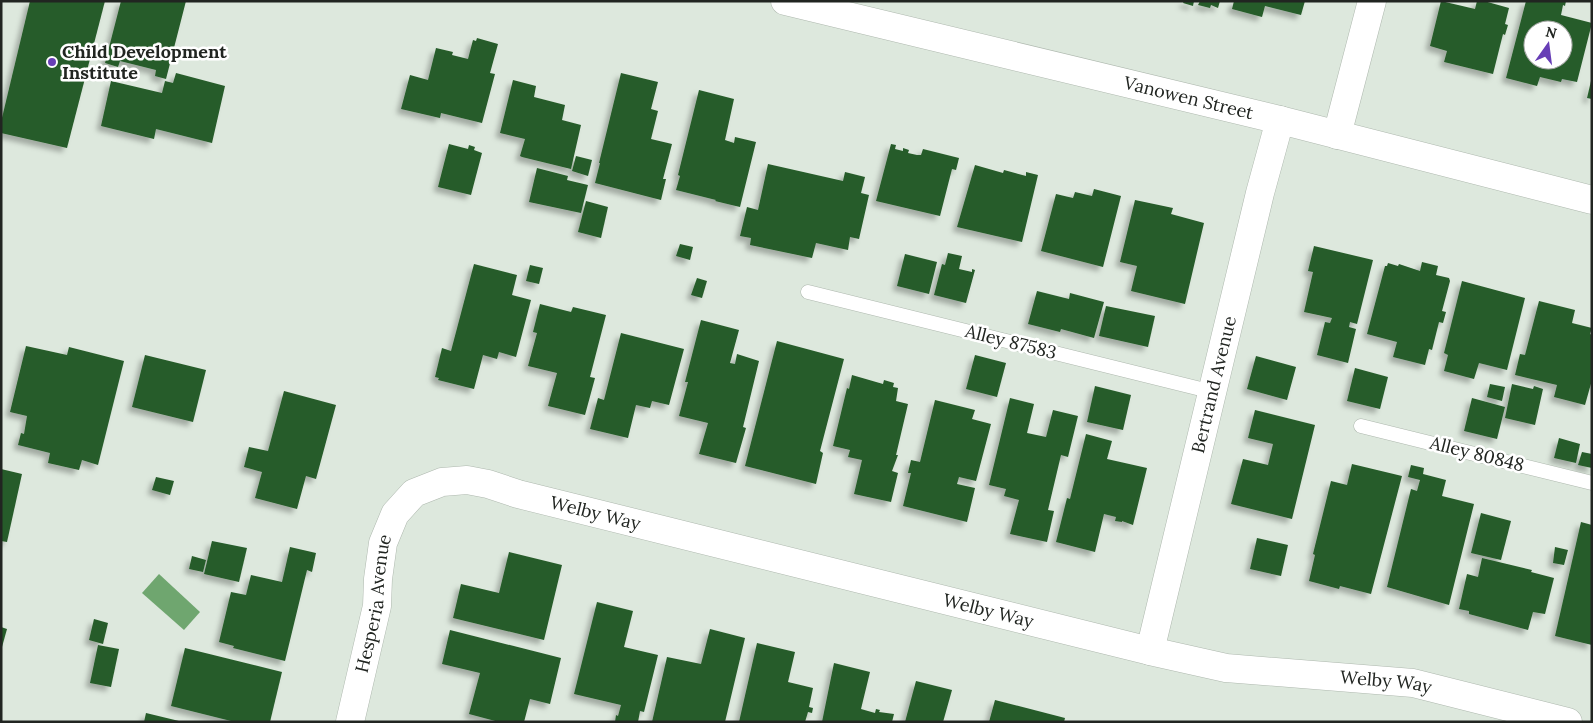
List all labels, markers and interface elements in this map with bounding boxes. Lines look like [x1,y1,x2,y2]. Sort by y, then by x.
north arrow [1523,20,1573,70]
text: N [1544,22,1559,42]
place label: Child Development Institute [62,40,227,84]
marker: Child Development Institute [46,56,58,68]
street label: Vanowen Street [1120,71,1256,124]
street label: Bertrand Avenue [1186,313,1241,455]
street label: Alley 87583 [962,319,1059,364]
street label: Alley 80848 [1427,430,1527,476]
street label: Welby Way [548,490,643,535]
street label: Hesperia Avenue [350,530,397,675]
street label: Welby Way [941,588,1037,633]
street label: Welby Way [1339,665,1435,698]

